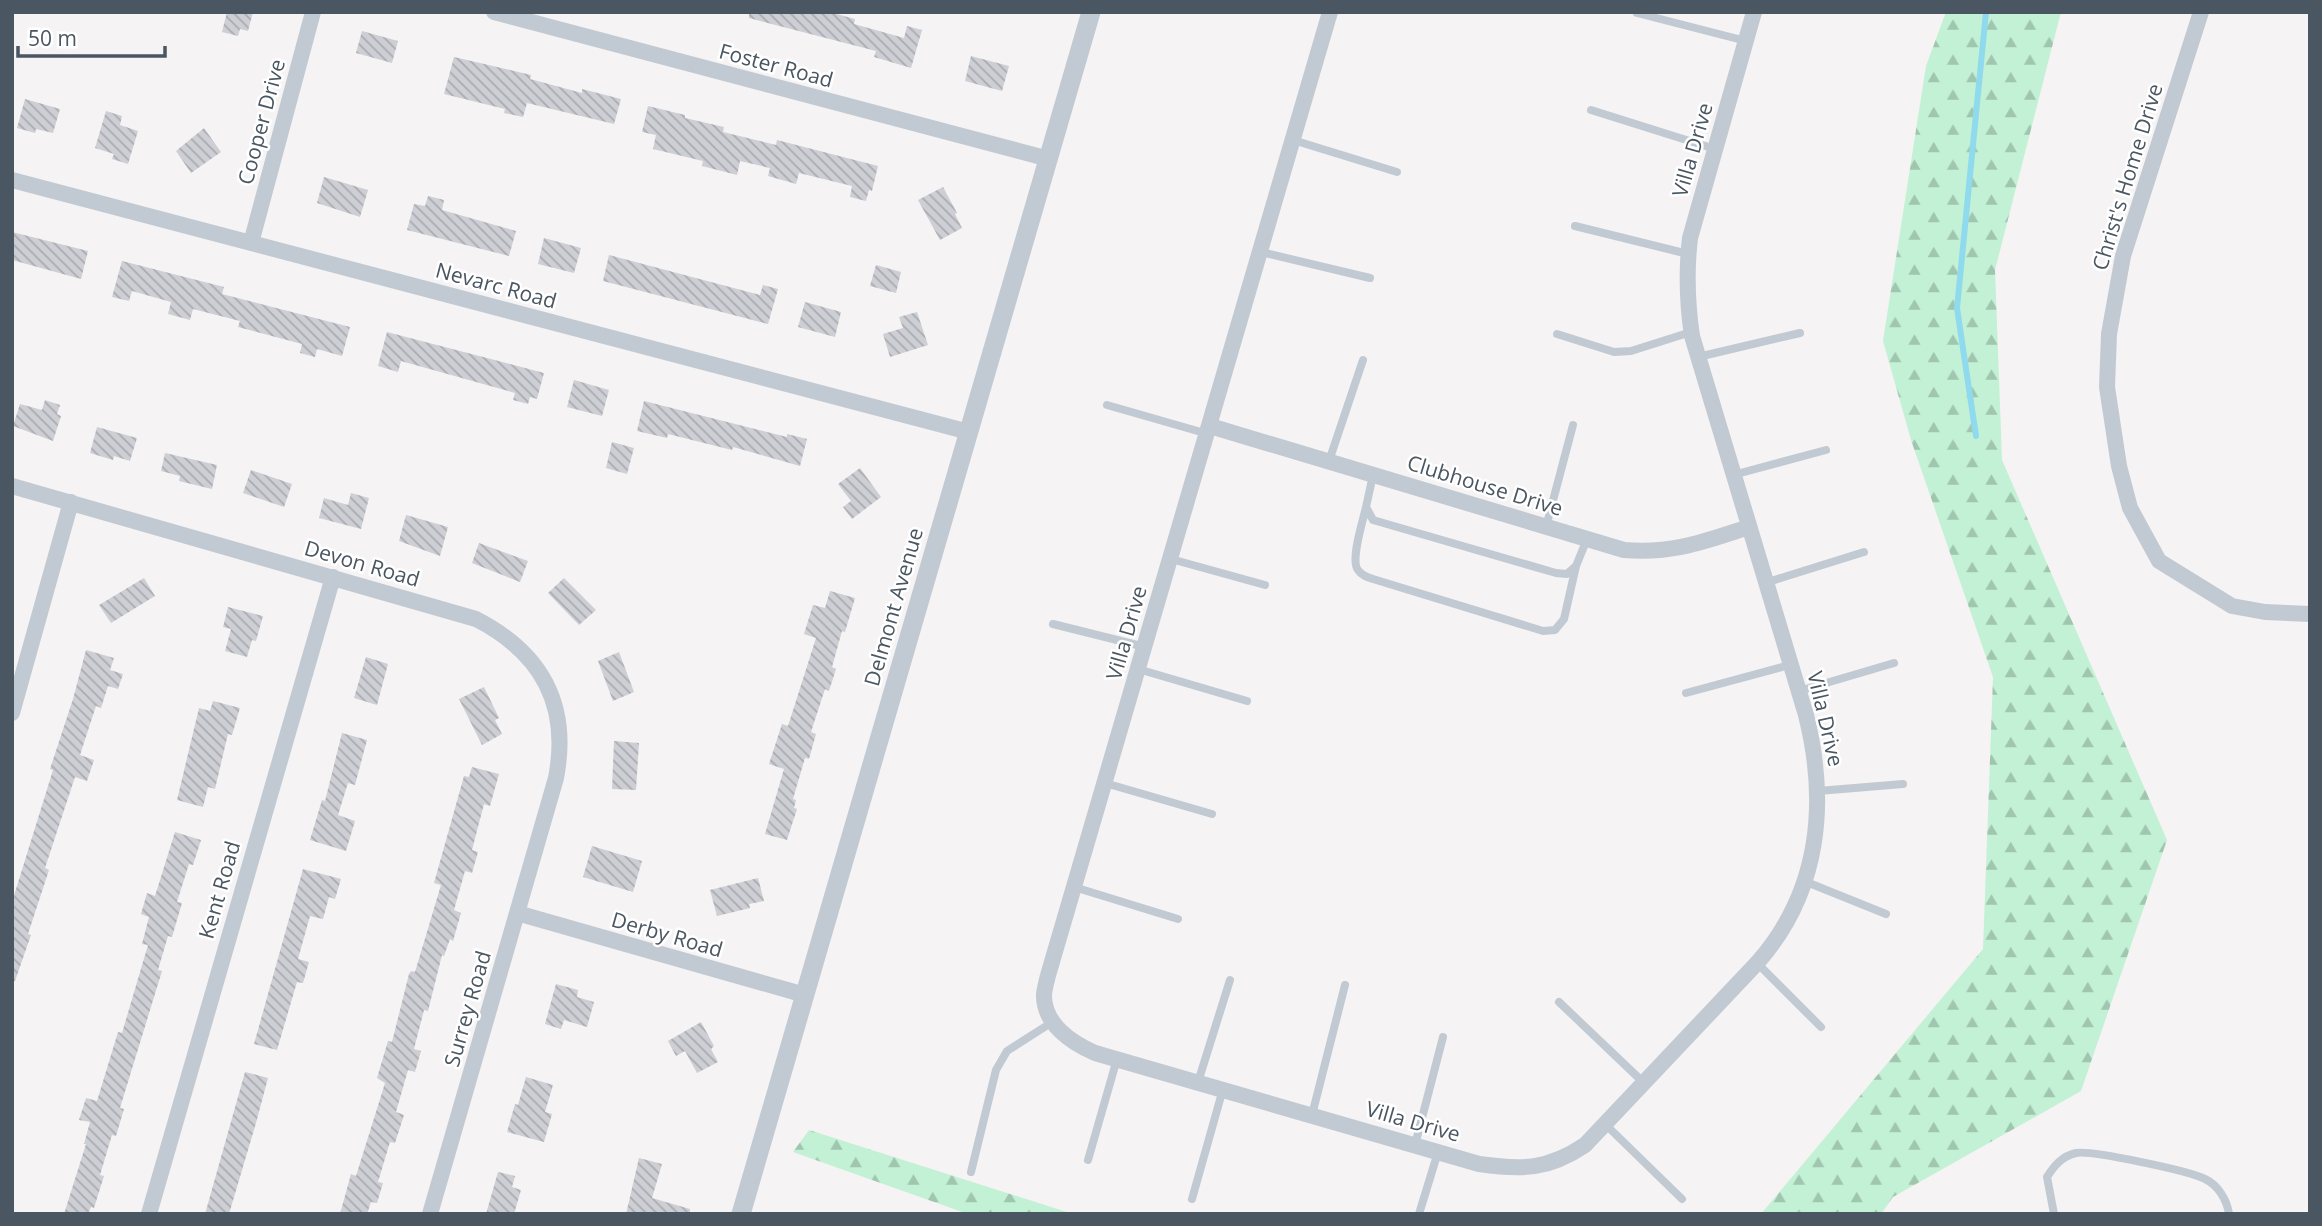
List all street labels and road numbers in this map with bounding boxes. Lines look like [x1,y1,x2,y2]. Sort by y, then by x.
street label: Foster Road [716,36,836,94]
street label: Cooper Drive [231,56,291,187]
street label: Christ's Home Drive [2085,80,2169,273]
street label: Villa Drive [1665,99,1719,200]
street label: Nevarc Road [433,255,560,315]
street label: Clubhouse Drive [1404,448,1567,522]
street label: Delmont Avenue [857,524,929,689]
street label: Devon Road [301,533,423,593]
street label: Villa Drive [1099,582,1153,683]
street label: Villa Drive [1801,668,1851,769]
street label: Kent Road [192,838,246,942]
street label: Derby Road [608,905,726,963]
street label: Surrey Road [437,947,497,1070]
street label: Villa Drive [1363,1094,1464,1148]

